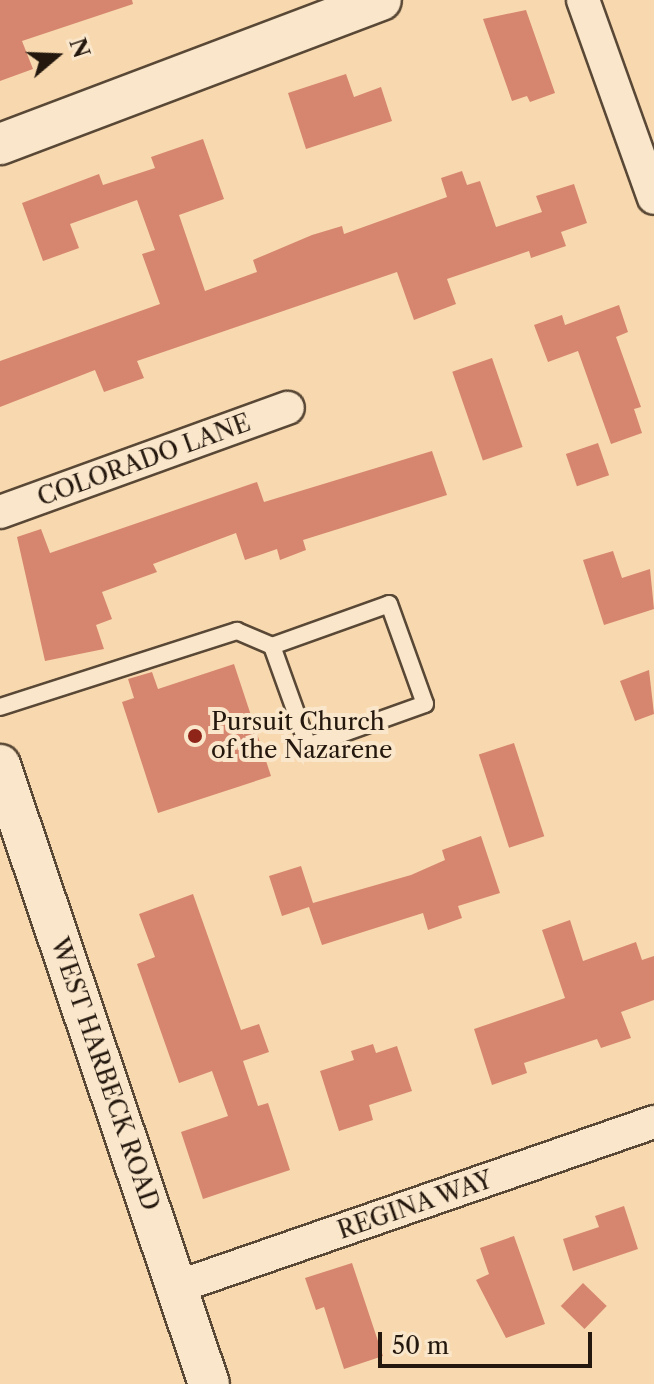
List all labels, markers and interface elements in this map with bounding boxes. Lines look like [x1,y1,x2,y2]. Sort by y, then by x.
north arrow [16,16,96,96]
text: N [63,35,95,61]
street label: COLORADO LANE [34,408,254,512]
place label: Pursuit Church of the Nazarene [211,708,393,764]
marker: Pursuit Church of the Nazarene [186,727,204,745]
street label: WEST HARBECK ROAD [45,933,165,1215]
street label: REGINA WAY [333,1165,497,1245]
scale bar [382,1316,596,1366]
text: 50 m [392,1331,449,1360]

